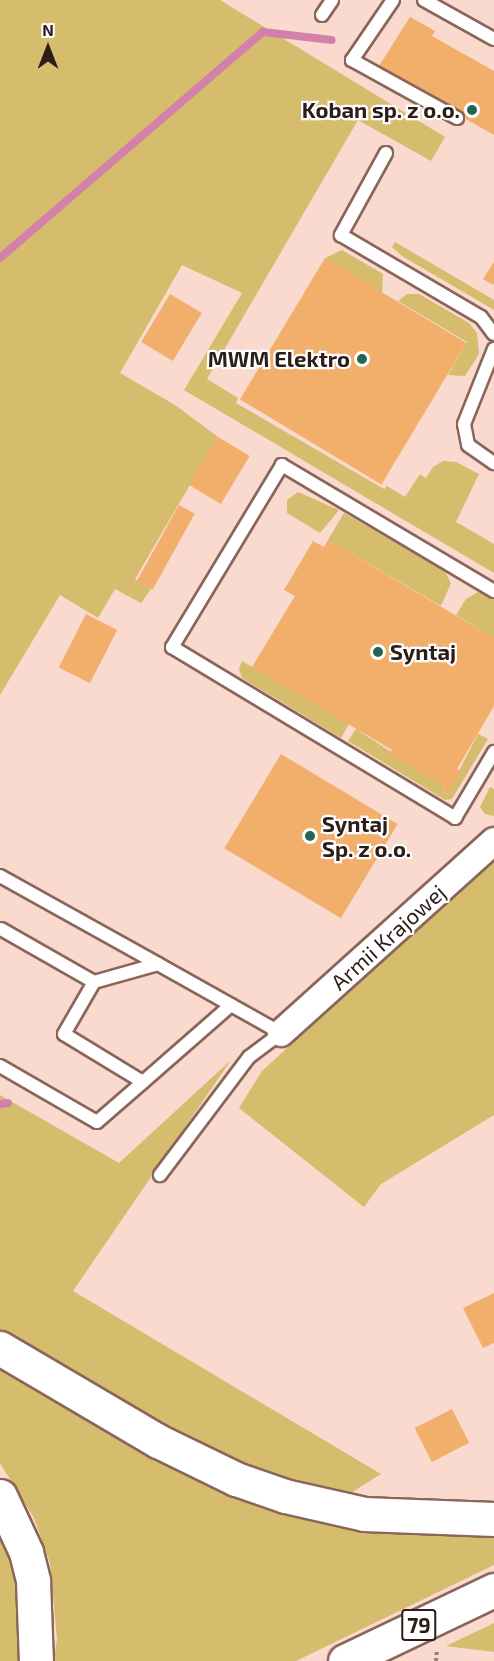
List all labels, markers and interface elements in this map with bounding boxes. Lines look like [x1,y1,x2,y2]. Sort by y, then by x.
north arrow [18,18,78,78]
text: N [42,20,54,39]
place label: Koban sp. z o.o. [302,97,460,123]
marker: Koban sp. z o.o. [465,103,479,117]
place label: MWM Elektro [208,346,350,372]
marker: MWM Elektro [355,352,369,366]
place label: Syntaj [390,639,456,665]
marker: Syntaj [371,645,385,659]
place label: Syntaj Sp. z o.o. [322,810,411,861]
marker: Syntaj Sp. z o.o. [303,829,317,843]
street label: Armii Krajowej [325,879,451,995]
road number: 79 [401,1607,437,1643]

